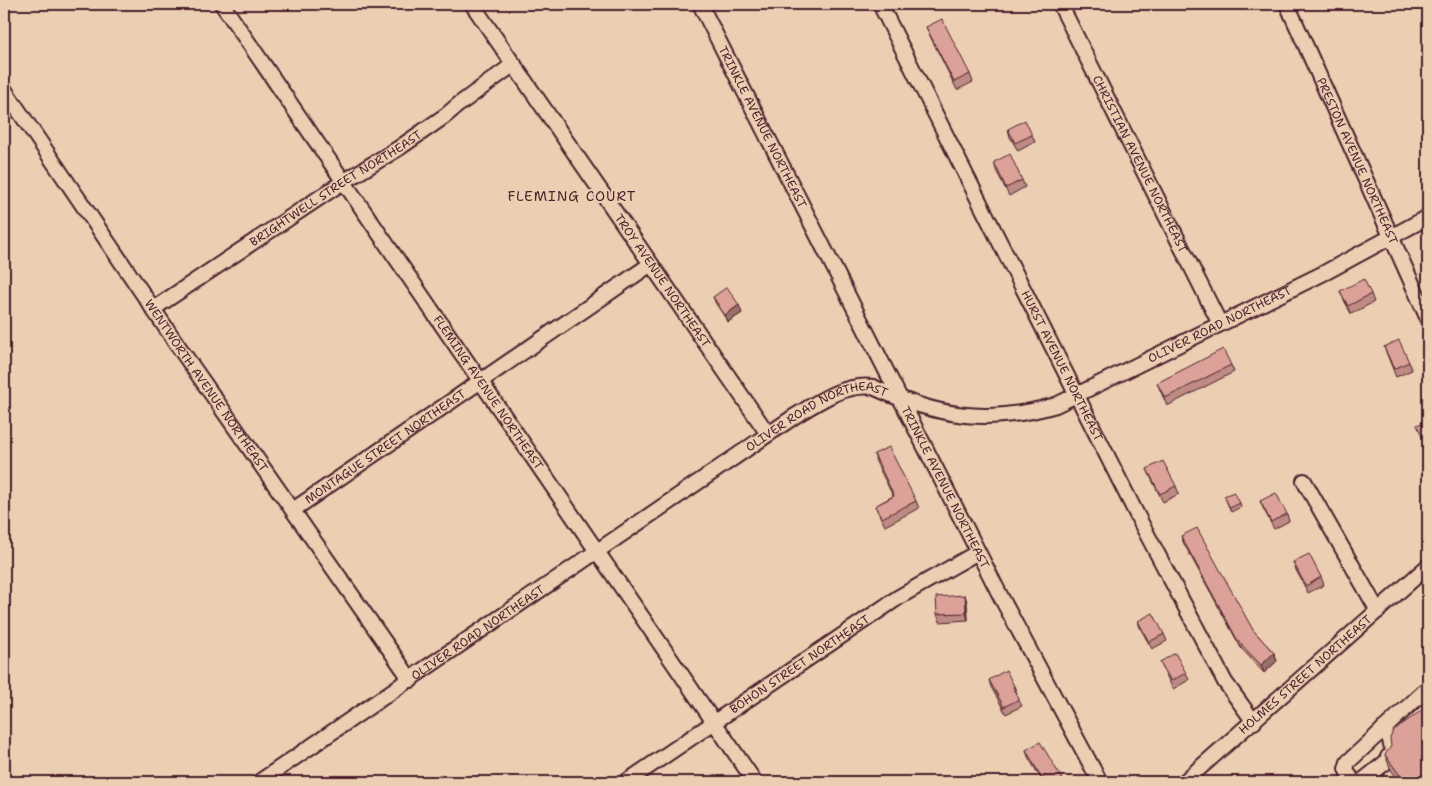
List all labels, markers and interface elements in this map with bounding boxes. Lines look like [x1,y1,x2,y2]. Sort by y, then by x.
street label: TRINKLE AVENUE NORTHEAST [715,43,811,211]
street label: CHRISTIAN AVENUE NORTHEAST [1089,73,1191,256]
street label: PRESTON AVENUE NORTHEAST [1313,75,1402,247]
street label: BRIGHTWELL STREET NORTHEAST [247,126,425,250]
district label: FLEMING COURT [508,187,636,205]
street label: TROY AVENUE NORTHEAST [611,211,714,351]
street label: OLIVER ROAD NORTHEAST [1145,282,1295,367]
street label: HURST AVENUE NORTHEAST [1017,288,1107,445]
street label: WENTWORTH AVENUE NORTHEAST [141,296,272,476]
street label: FLEMING AVENUE NORTHEAST [430,312,547,473]
street label: OLIVER ROAD NORTHEAST [742,378,891,455]
street label: MONTAGUE STREET NORTHEAST [302,385,469,508]
street label: TRINKLE AVENUE NORTHEAST [897,403,993,572]
street label: OLIVER ROAD NORTHEAST [408,581,548,684]
street label: BOHON STREET NORTHEAST [727,611,873,717]
street label: HOLMES STREET NORTHEAST [1235,611,1376,738]

